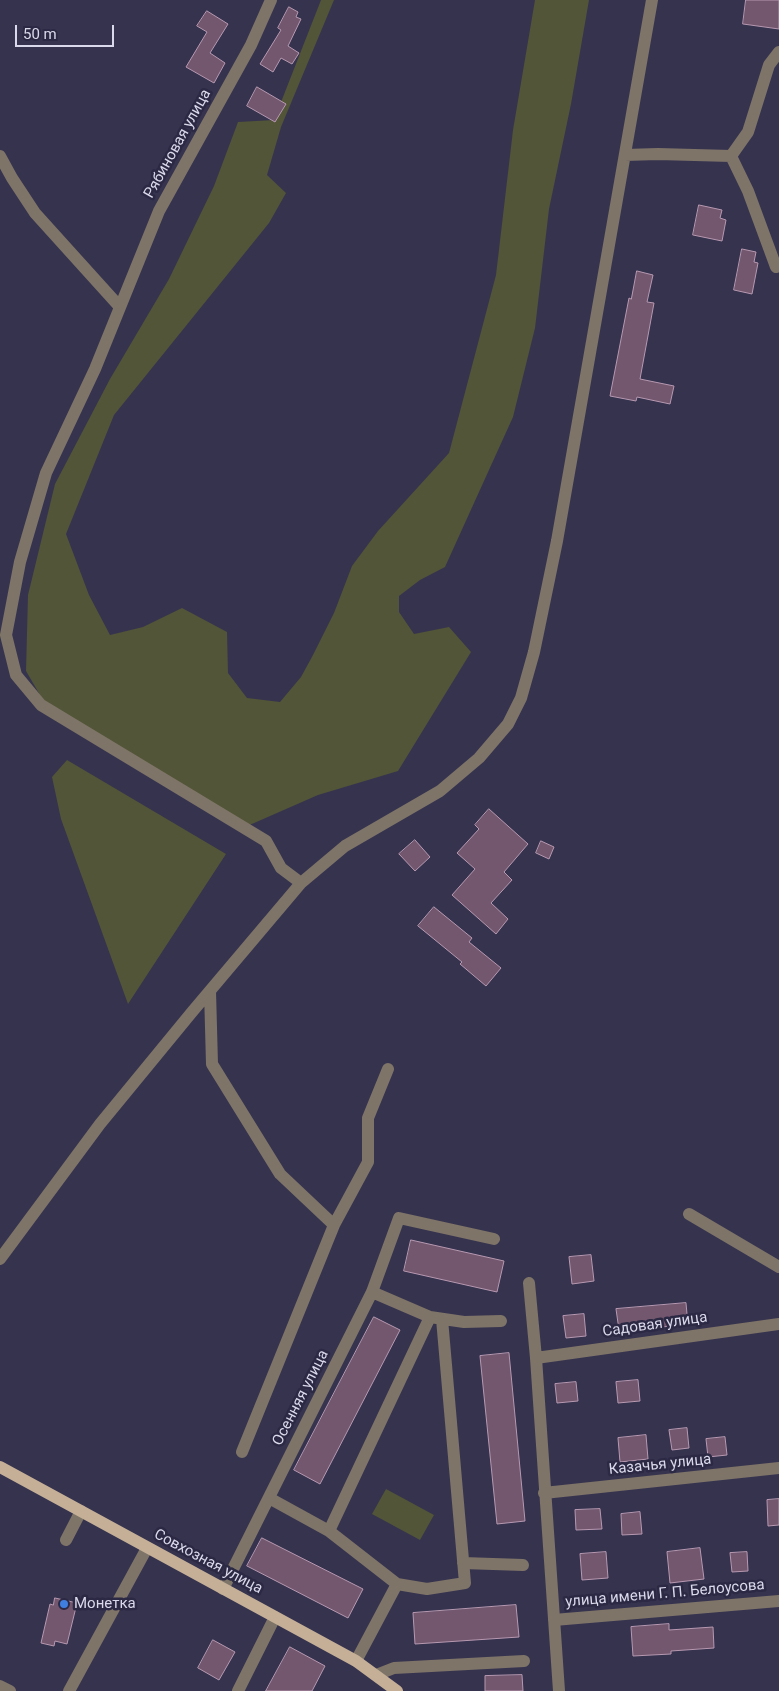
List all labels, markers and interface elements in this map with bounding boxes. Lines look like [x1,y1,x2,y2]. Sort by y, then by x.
scale bar [18,15,116,47]
text: 50 m [23,25,57,43]
street label: Рябиновая улица [141,86,215,202]
street label: Садовая улица [602,1309,708,1341]
street label: Осенняя улица [269,1347,333,1449]
street label: Казачья улица [608,1451,712,1479]
street label: Совхозная улица [151,1526,265,1598]
street label: улица имени Г. П. Белоусова [565,1576,765,1612]
place label: Монетка [74,1595,136,1613]
marker: Монетка [58,1598,70,1610]

